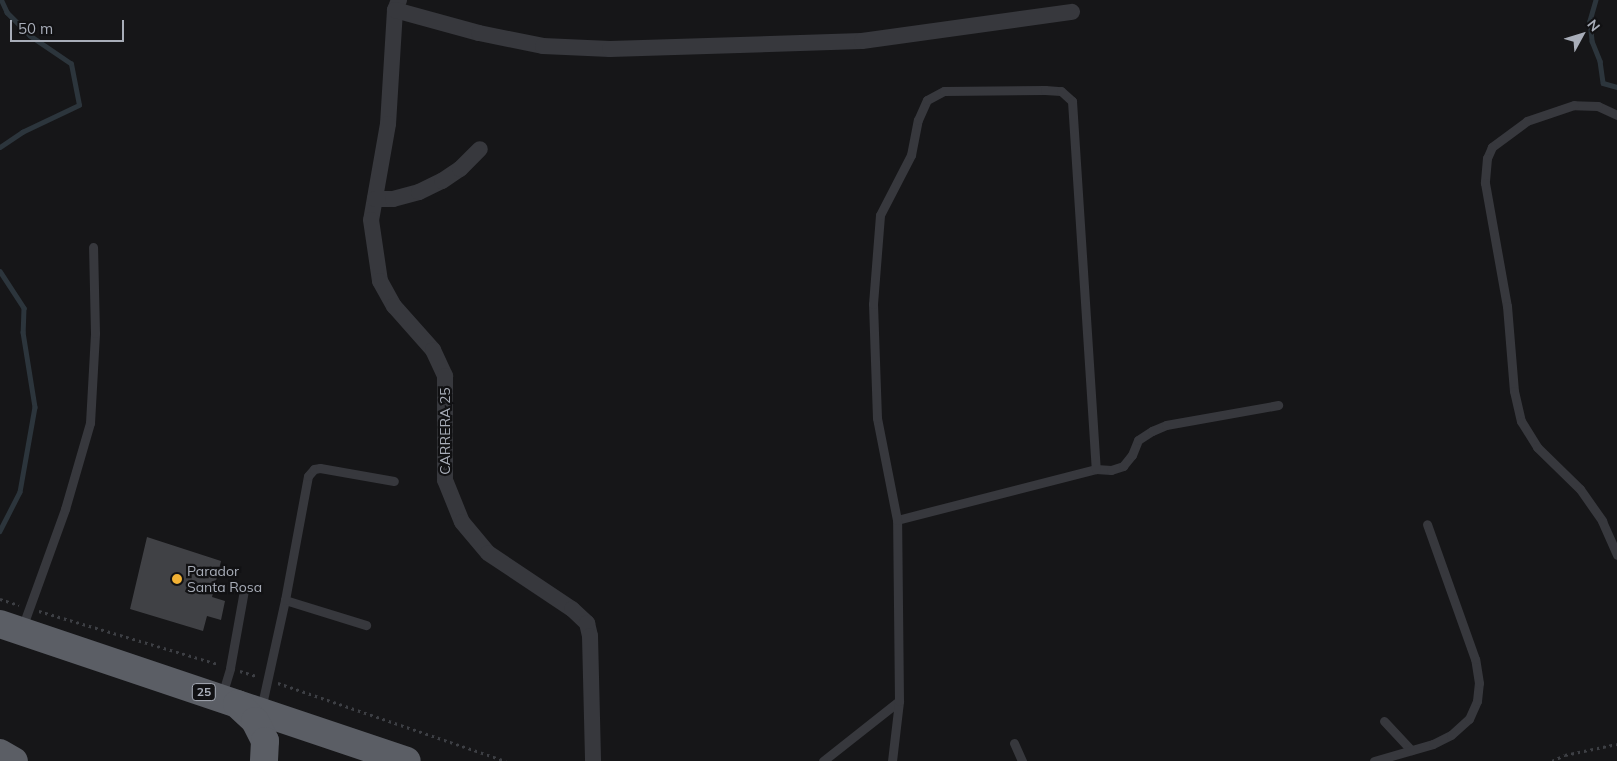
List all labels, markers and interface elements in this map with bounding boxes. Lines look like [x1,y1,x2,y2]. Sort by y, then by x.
scale bar [12,10,126,42]
north arrow [1557,10,1607,60]
text: N [1583,16,1604,35]
text: 50 m [18,19,53,38]
street label: CARRERA 25 [437,387,453,475]
place label: Parador Santa Rosa [187,563,262,596]
marker: Parador Santa Rosa [171,573,183,585]
road number: 25 [192,682,216,702]

